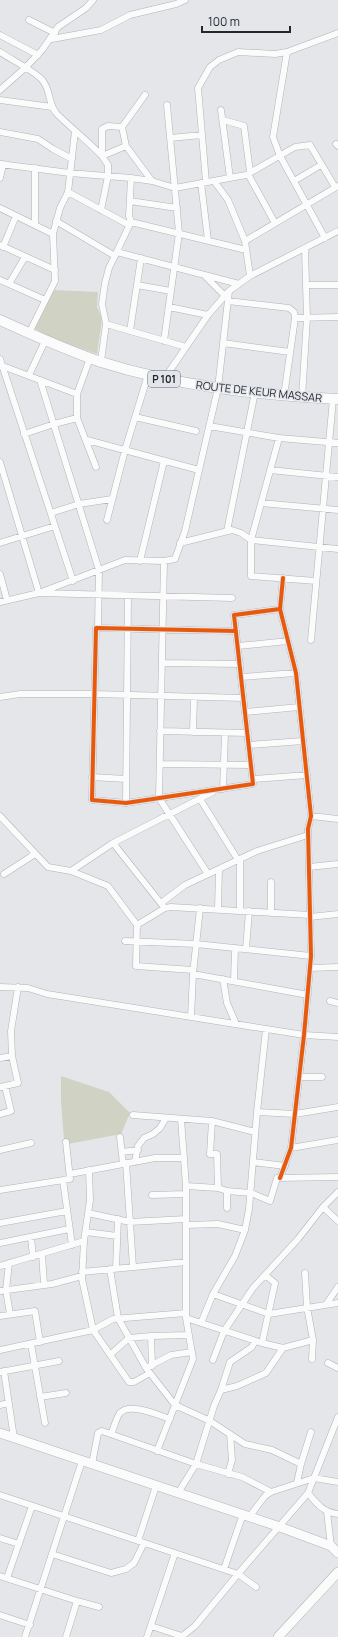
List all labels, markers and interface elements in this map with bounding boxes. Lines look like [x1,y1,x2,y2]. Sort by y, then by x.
scale bar [202,8,290,34]
text: 100 m [208,13,240,30]
road number: P 101 [148,371,180,387]
street label: ROUTE DE KEUR MASSAR [195,377,323,405]

